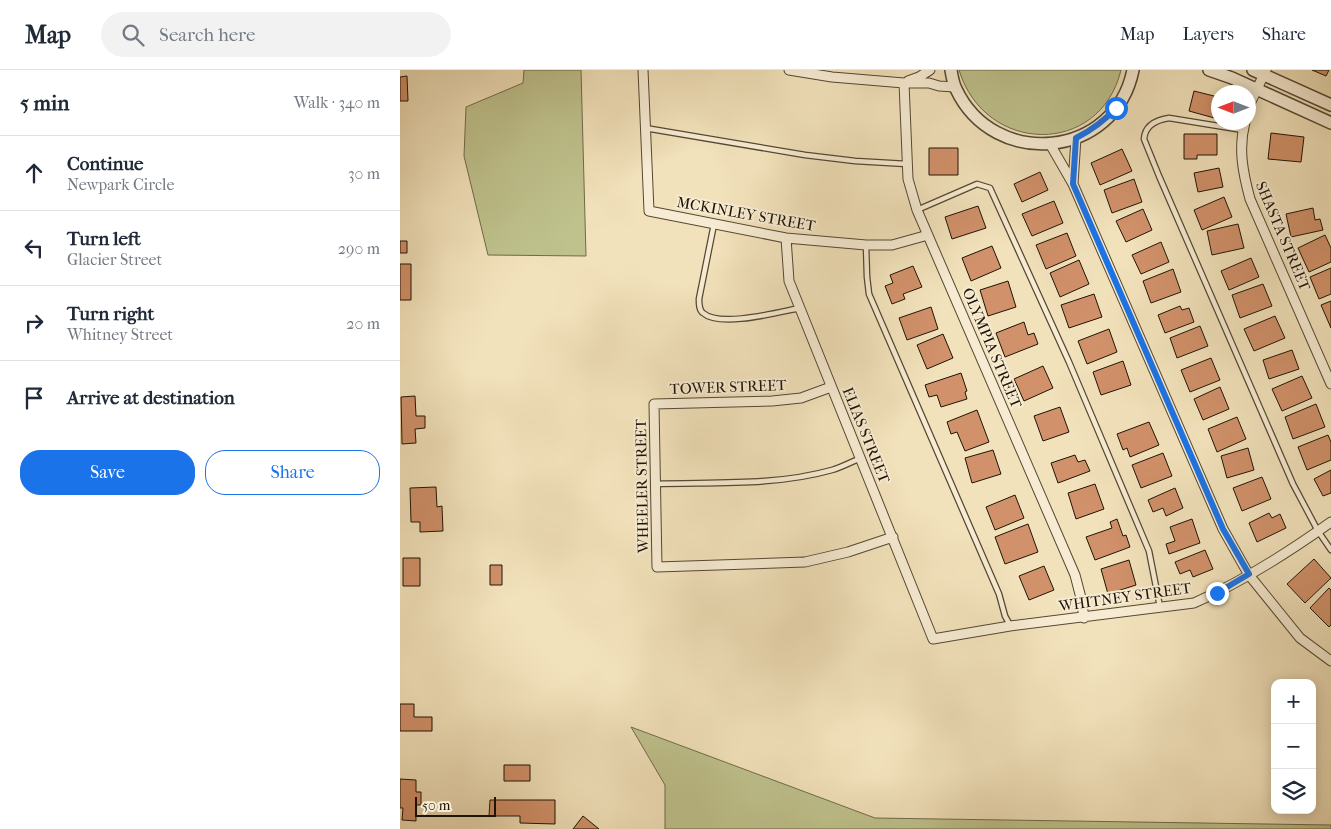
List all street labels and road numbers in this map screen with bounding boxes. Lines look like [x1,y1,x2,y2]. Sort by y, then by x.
street label: SHASTA STREET [1252,179,1314,294]
street label: MCKINLEY STREET [675,193,818,235]
street label: OLYMPIA STREET [959,285,1026,412]
street label: TOWER STREET [669,376,788,398]
street label: ELIAS STREET [839,384,894,486]
street label: WHEELER STREET [632,418,652,554]
street label: WHITNEY STREET [1057,579,1193,615]

